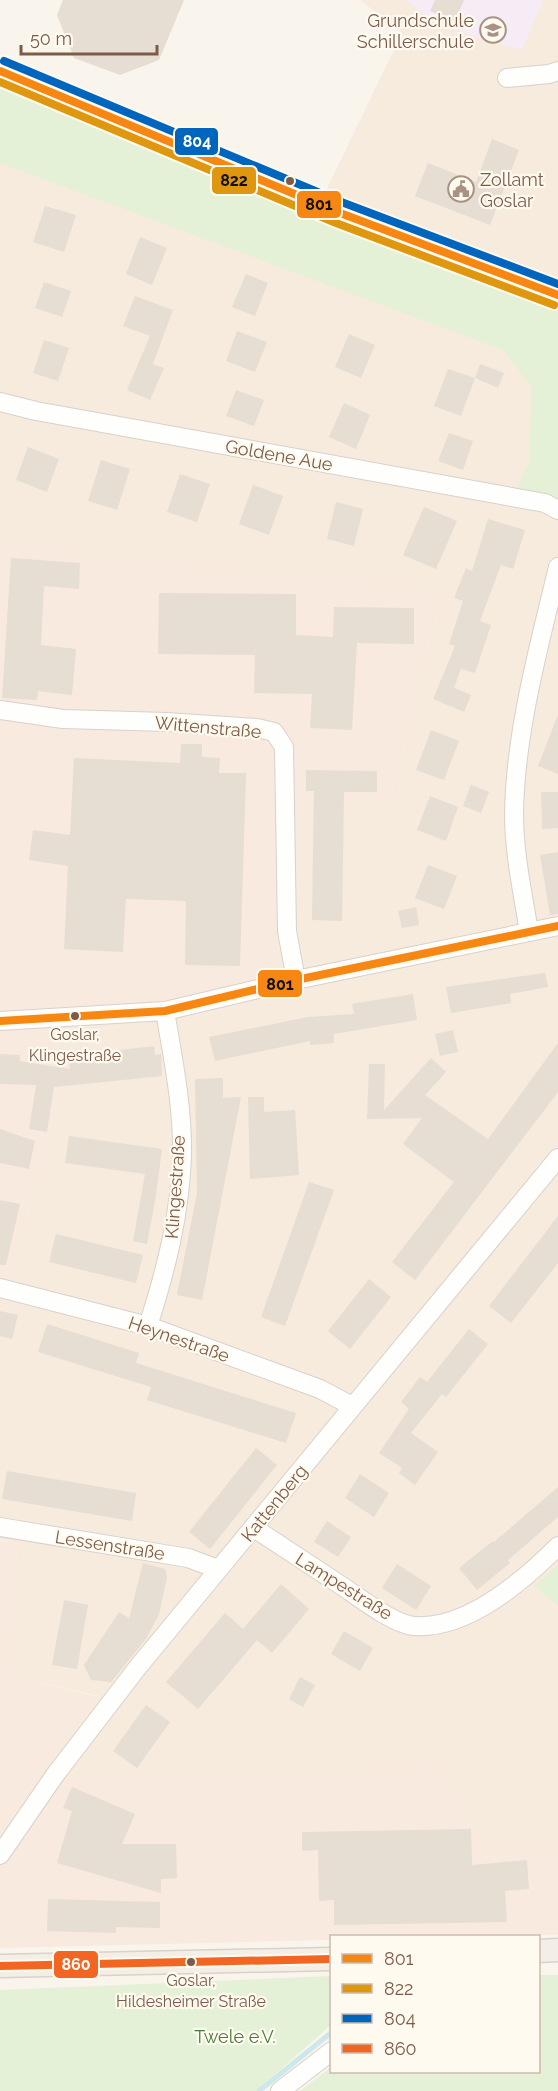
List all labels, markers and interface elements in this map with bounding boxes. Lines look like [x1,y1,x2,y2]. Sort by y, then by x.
place label: Grundschule Schillerschule [357,10,474,52]
school or university icon: Grundschule Schillerschule [478,15,508,45]
scale bar [21,18,158,56]
text: 50 m [30,28,72,49]
line badge: 804 [174,127,219,156]
text: 804 [183,132,211,151]
line badge: 822 [211,166,257,195]
place label: Zollamt Goslar [480,169,544,211]
text: 822 [220,171,248,190]
public building icon: Zollamt Goslar [446,174,476,204]
unlabelled marker [284,175,296,187]
line badge: 801 [296,190,342,219]
text: 801 [305,195,333,214]
street label: Goldene Aue [224,435,335,475]
street label: Wittenstraße [154,712,263,742]
line badge: 801 [257,969,303,998]
text: 801 [266,975,294,994]
marker: Goslar, Klingestraße [69,1010,81,1022]
place label: Goslar, Klingestraße [29,1025,121,1065]
street label: Klingestraße [161,1134,189,1240]
street label: Heynestraße [126,1312,233,1366]
street label: Kattenberg [237,1460,311,1546]
street label: Lessenstraße [54,1526,167,1564]
street label: Lampestraße [292,1548,396,1624]
legend [330,1935,540,2073]
text: 801 [384,1948,414,1969]
line badge: 860 [53,1950,99,1979]
text: 860 [61,1955,91,1974]
marker: Goslar, Hildesheimer Straße [185,1956,197,1968]
place label: Goslar, Hildesheimer Straße [116,1971,266,2011]
text: 822 [384,1978,413,1999]
text: 804 [384,2008,416,2029]
park label: Twele e.V. [194,2026,276,2047]
text: 860 [384,2038,417,2059]

